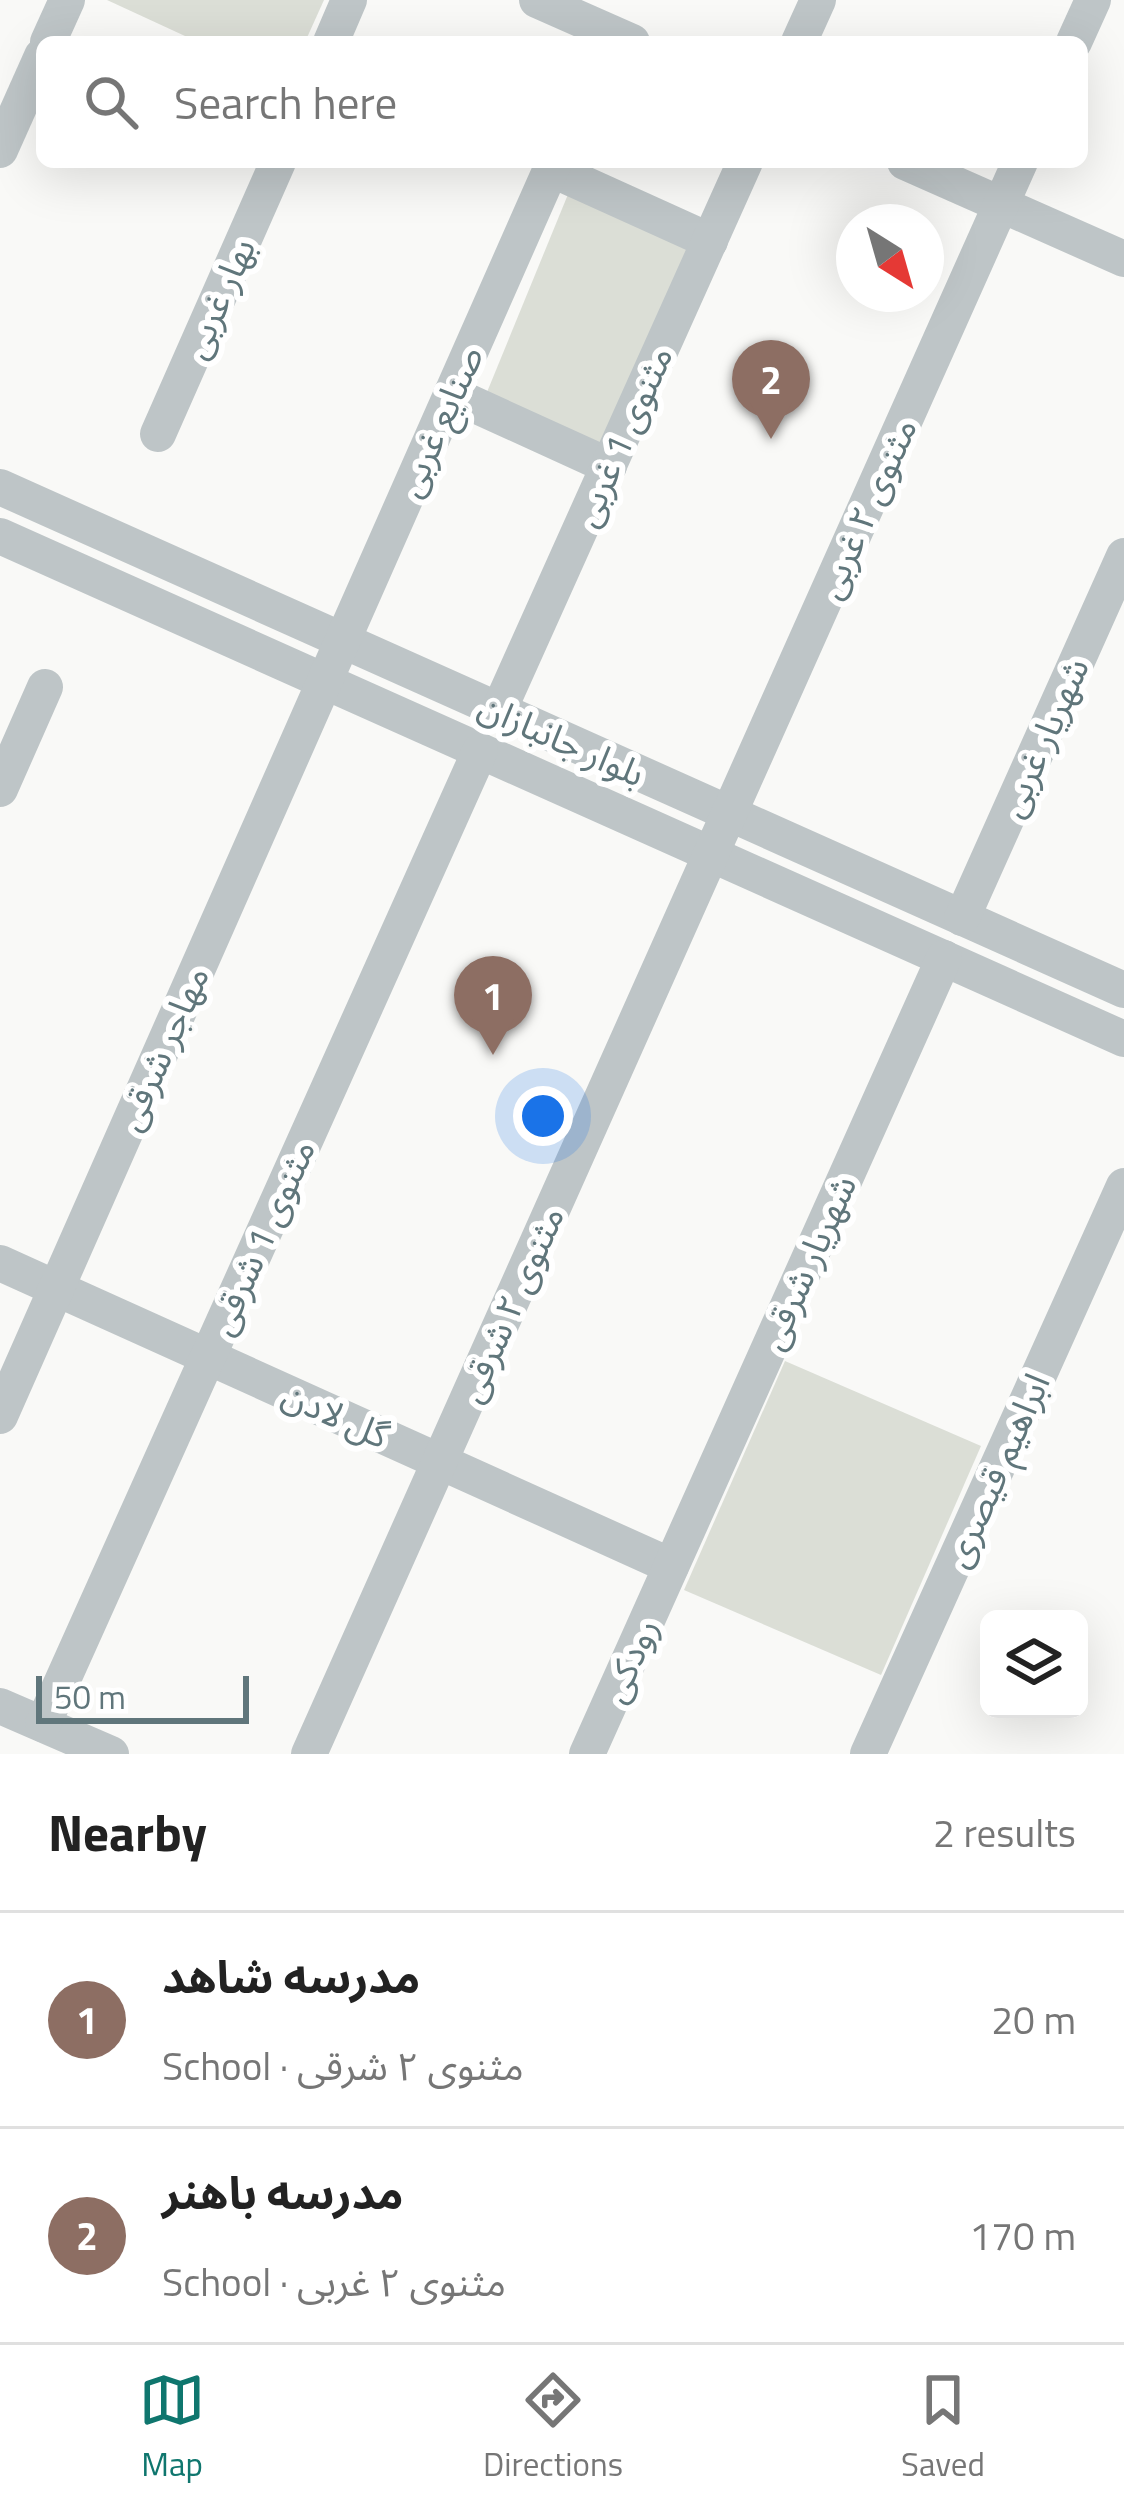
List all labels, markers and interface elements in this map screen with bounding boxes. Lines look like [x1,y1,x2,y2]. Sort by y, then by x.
search box [36,36,1088,168]
text: Search here [174,68,397,136]
icon: search [78,69,144,135]
north arrow [836,204,944,312]
street label: بهار غربی [167,229,269,367]
street label: صنایع غربی [381,336,497,506]
street label: مثنوی 1 غربی [558,337,686,535]
pin: 2 [732,340,810,439]
street label: مثنوی ۲ غربی [802,409,930,607]
street label: شهریار غربی [983,648,1103,826]
street label: بلوار جانبازان [470,678,654,800]
pin: 1 [454,956,532,1055]
street label: مهاجر شرقی [101,957,223,1139]
your location [513,1086,573,1146]
street label: مثنوی 1 شرقی [193,1130,329,1344]
street label: شهریار شرقی [744,1166,870,1358]
street label: مثنوی ۲ شرقی [442,1197,578,1411]
street label: ابراهیم قیصری [929,1364,1064,1576]
street label: گل لادن [274,1366,399,1462]
street label: رودکی [586,1609,672,1711]
map controls [980,1610,1088,1718]
button: layers [980,1610,1088,1718]
scale bar [36,1670,249,1723]
text: 50 m [54,1672,126,1722]
text: Nearby [48,1793,207,1871]
text: 2 results [933,1803,1076,1862]
text: مدرسه شاهد [162,1942,420,2010]
text: 1 [76,1990,98,2049]
text: 20 m [991,1990,1076,2049]
text: School · مثنوی ۲ شرقی [162,2036,524,2095]
text: مدرسه باهنر [162,2158,404,2226]
text: 2 [76,2206,98,2265]
text: 170 m [969,2206,1076,2265]
text: School · مثنوی ۲ غربی [162,2252,506,2311]
tab: Map [139,2367,205,2489]
tab: Directions [483,2367,623,2489]
tab: Saved [901,2367,985,2489]

